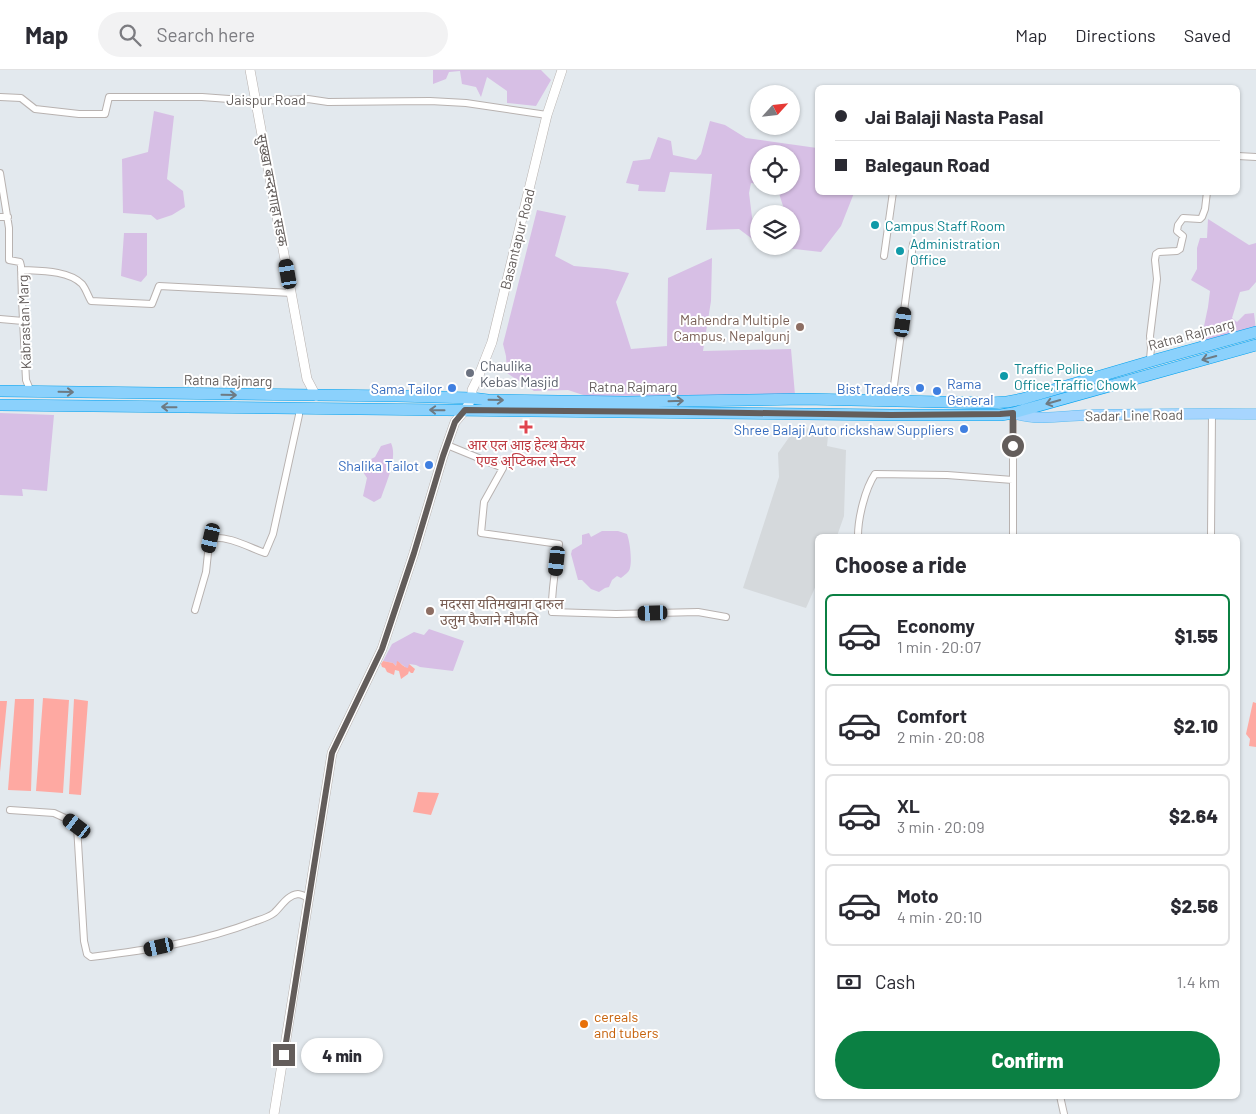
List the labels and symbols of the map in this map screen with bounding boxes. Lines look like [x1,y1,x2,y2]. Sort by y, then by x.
north arrow [750,85,800,135]
street label: Jaispur Road [226,91,306,108]
street label: सुख्खा बन्दरगाहा सडक [252,132,292,248]
street label: Basantapur Road [496,187,538,291]
place label: Campus Staff Room [885,217,1005,234]
marker: Campus Staff Room [869,219,881,231]
place label: Administration Office [910,235,1000,268]
marker: Administration Office [894,245,906,257]
car [278,258,297,290]
street label: Kabrastan Marg [14,274,34,370]
car [893,306,912,338]
place label: Mahendra Multiple Campus, Nepalgunj [673,311,790,344]
street label: Ratna Rajmarg [1146,314,1236,354]
marker: Mahendra Multiple Campus, Nepalgunj [794,321,806,333]
one-way arrow [1201,353,1217,363]
place label: Chaulika Kebas Masjid [480,357,559,390]
place label: Traffic Police Office,Traffic Chowk [1014,360,1137,393]
marker: Chaulika Kebas Masjid [464,367,476,379]
marker: Traffic Police Office,Traffic Chowk [998,370,1010,382]
street label: Ratna Rajmarg [184,371,272,389]
place label: Rama General [947,375,993,408]
street label: Ratna Rajmarg [589,378,677,395]
place label: Sama Tailor [371,380,442,397]
place label: Bist Traders [837,380,910,397]
marker: Sama Tailor [446,382,458,394]
marker: Bist Traders [914,382,926,394]
marker: Rama General [931,385,943,397]
one-way arrow [58,388,74,397]
one-way arrow [220,390,236,400]
one-way arrow [488,395,504,405]
one-way arrow [668,396,684,406]
one-way arrow [1045,397,1061,407]
one-way arrow [162,402,178,412]
one-way arrow [429,405,446,415]
street label: Sadar Line Road [1085,406,1183,424]
marker: आर एल आइ हेल्थ केयर एण्ड अ्प्टिकल सेन्टर [519,420,533,434]
place label: Shree Balaji Auto rickshaw Suppliers [734,421,954,438]
marker: Shree Balaji Auto rickshaw Suppliers [958,423,970,435]
route start [1002,435,1024,457]
place label: आर एल आइ हेल्थ केयर एण्ड अ्प्टिकल सेन्टर [467,436,585,471]
place label: Shalika Tailot [338,457,419,474]
marker: Shalika Tailot [423,459,435,471]
car [200,522,221,554]
car [547,545,566,577]
place label: मदरसा यतिमखाना दारुल उलुम फैजाने माैफति [440,595,564,630]
marker: मदरसा यतिमखाना दारुल उलुम फैजाने माैफति [424,605,436,617]
car [637,605,668,621]
car [60,811,93,841]
car [142,936,175,958]
place label: cereals and tubers [594,1008,659,1041]
marker: cereals and tubers [578,1018,590,1030]
callout: 4 min [302,1038,384,1072]
route end [273,1044,295,1066]

